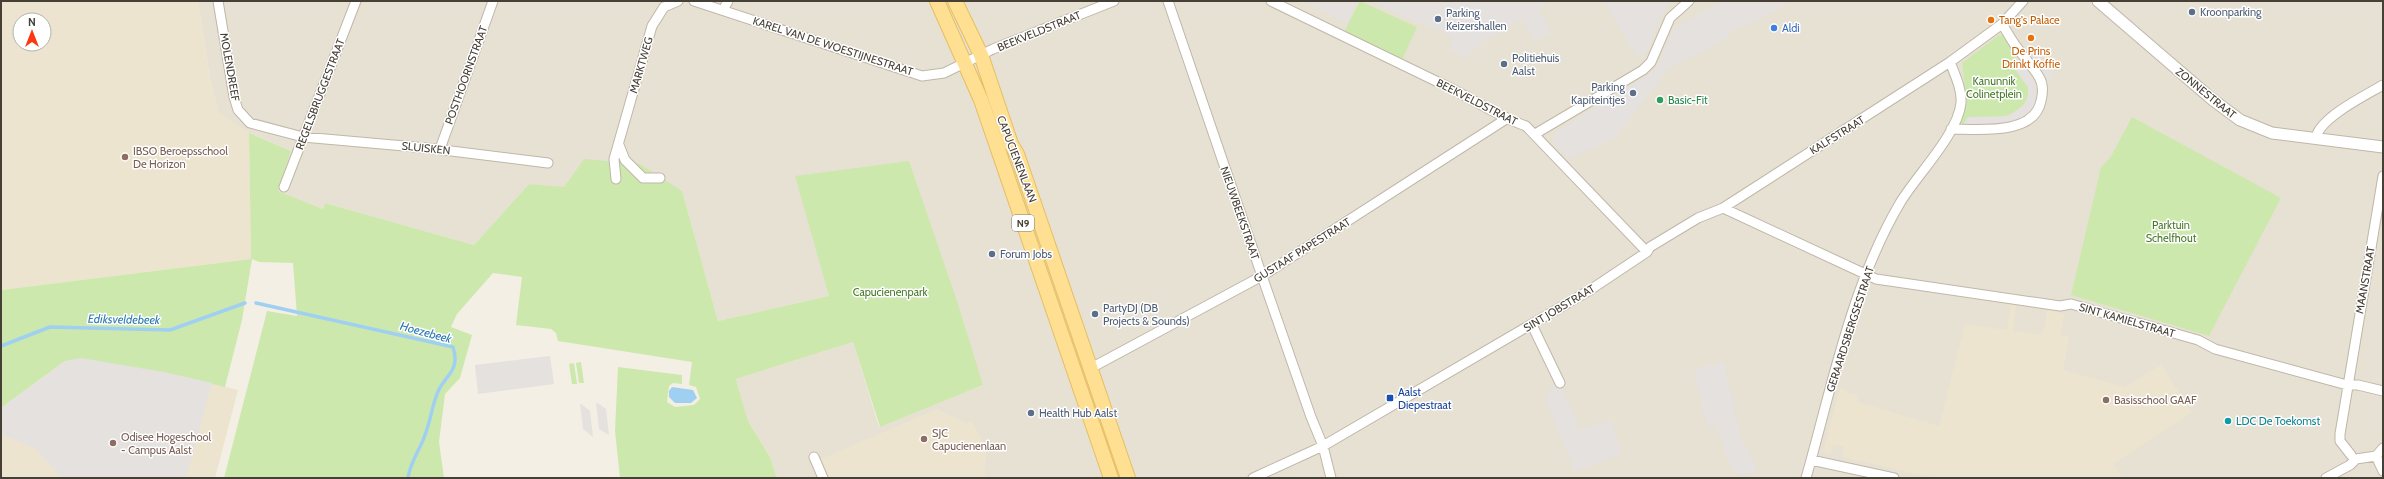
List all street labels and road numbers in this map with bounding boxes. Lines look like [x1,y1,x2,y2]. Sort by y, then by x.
street label: BEEKVELDSTRAAT [995,8,1083,54]
street label: KAREL VAN DE WOESTIJNESTRAAT [751,13,915,79]
street label: POSTHOORNSTRAAT [442,24,490,126]
street label: MOLENDREEF [217,32,243,103]
street label: MARKTWEG [626,35,656,95]
street label: REGELSBRUGGESTRAAT [292,36,348,152]
street label: ZONNESTRAAT [2173,64,2239,122]
street label: BEEKVELDSTRAAT [1434,76,1520,129]
street label: KALFSTRAAT [1807,113,1867,157]
street label: CAPUCIENENLAAN [994,114,1040,204]
street label: SLUISKEN [401,138,451,158]
street label: NIEUWBEEKSTRAAT [1217,165,1263,262]
street label: GUSTAAF PAPESTRAAT [1251,214,1353,286]
road number: N9 [1012,215,1034,231]
street label: MAANSTRAAT [2352,245,2378,315]
street label: GERAARDSBERGSESTRAAT [1823,264,1877,394]
street label: SINT JOBSTRAAT [1521,281,1597,335]
street label: SINT KAMIELSTRAAT [2077,300,2177,340]

